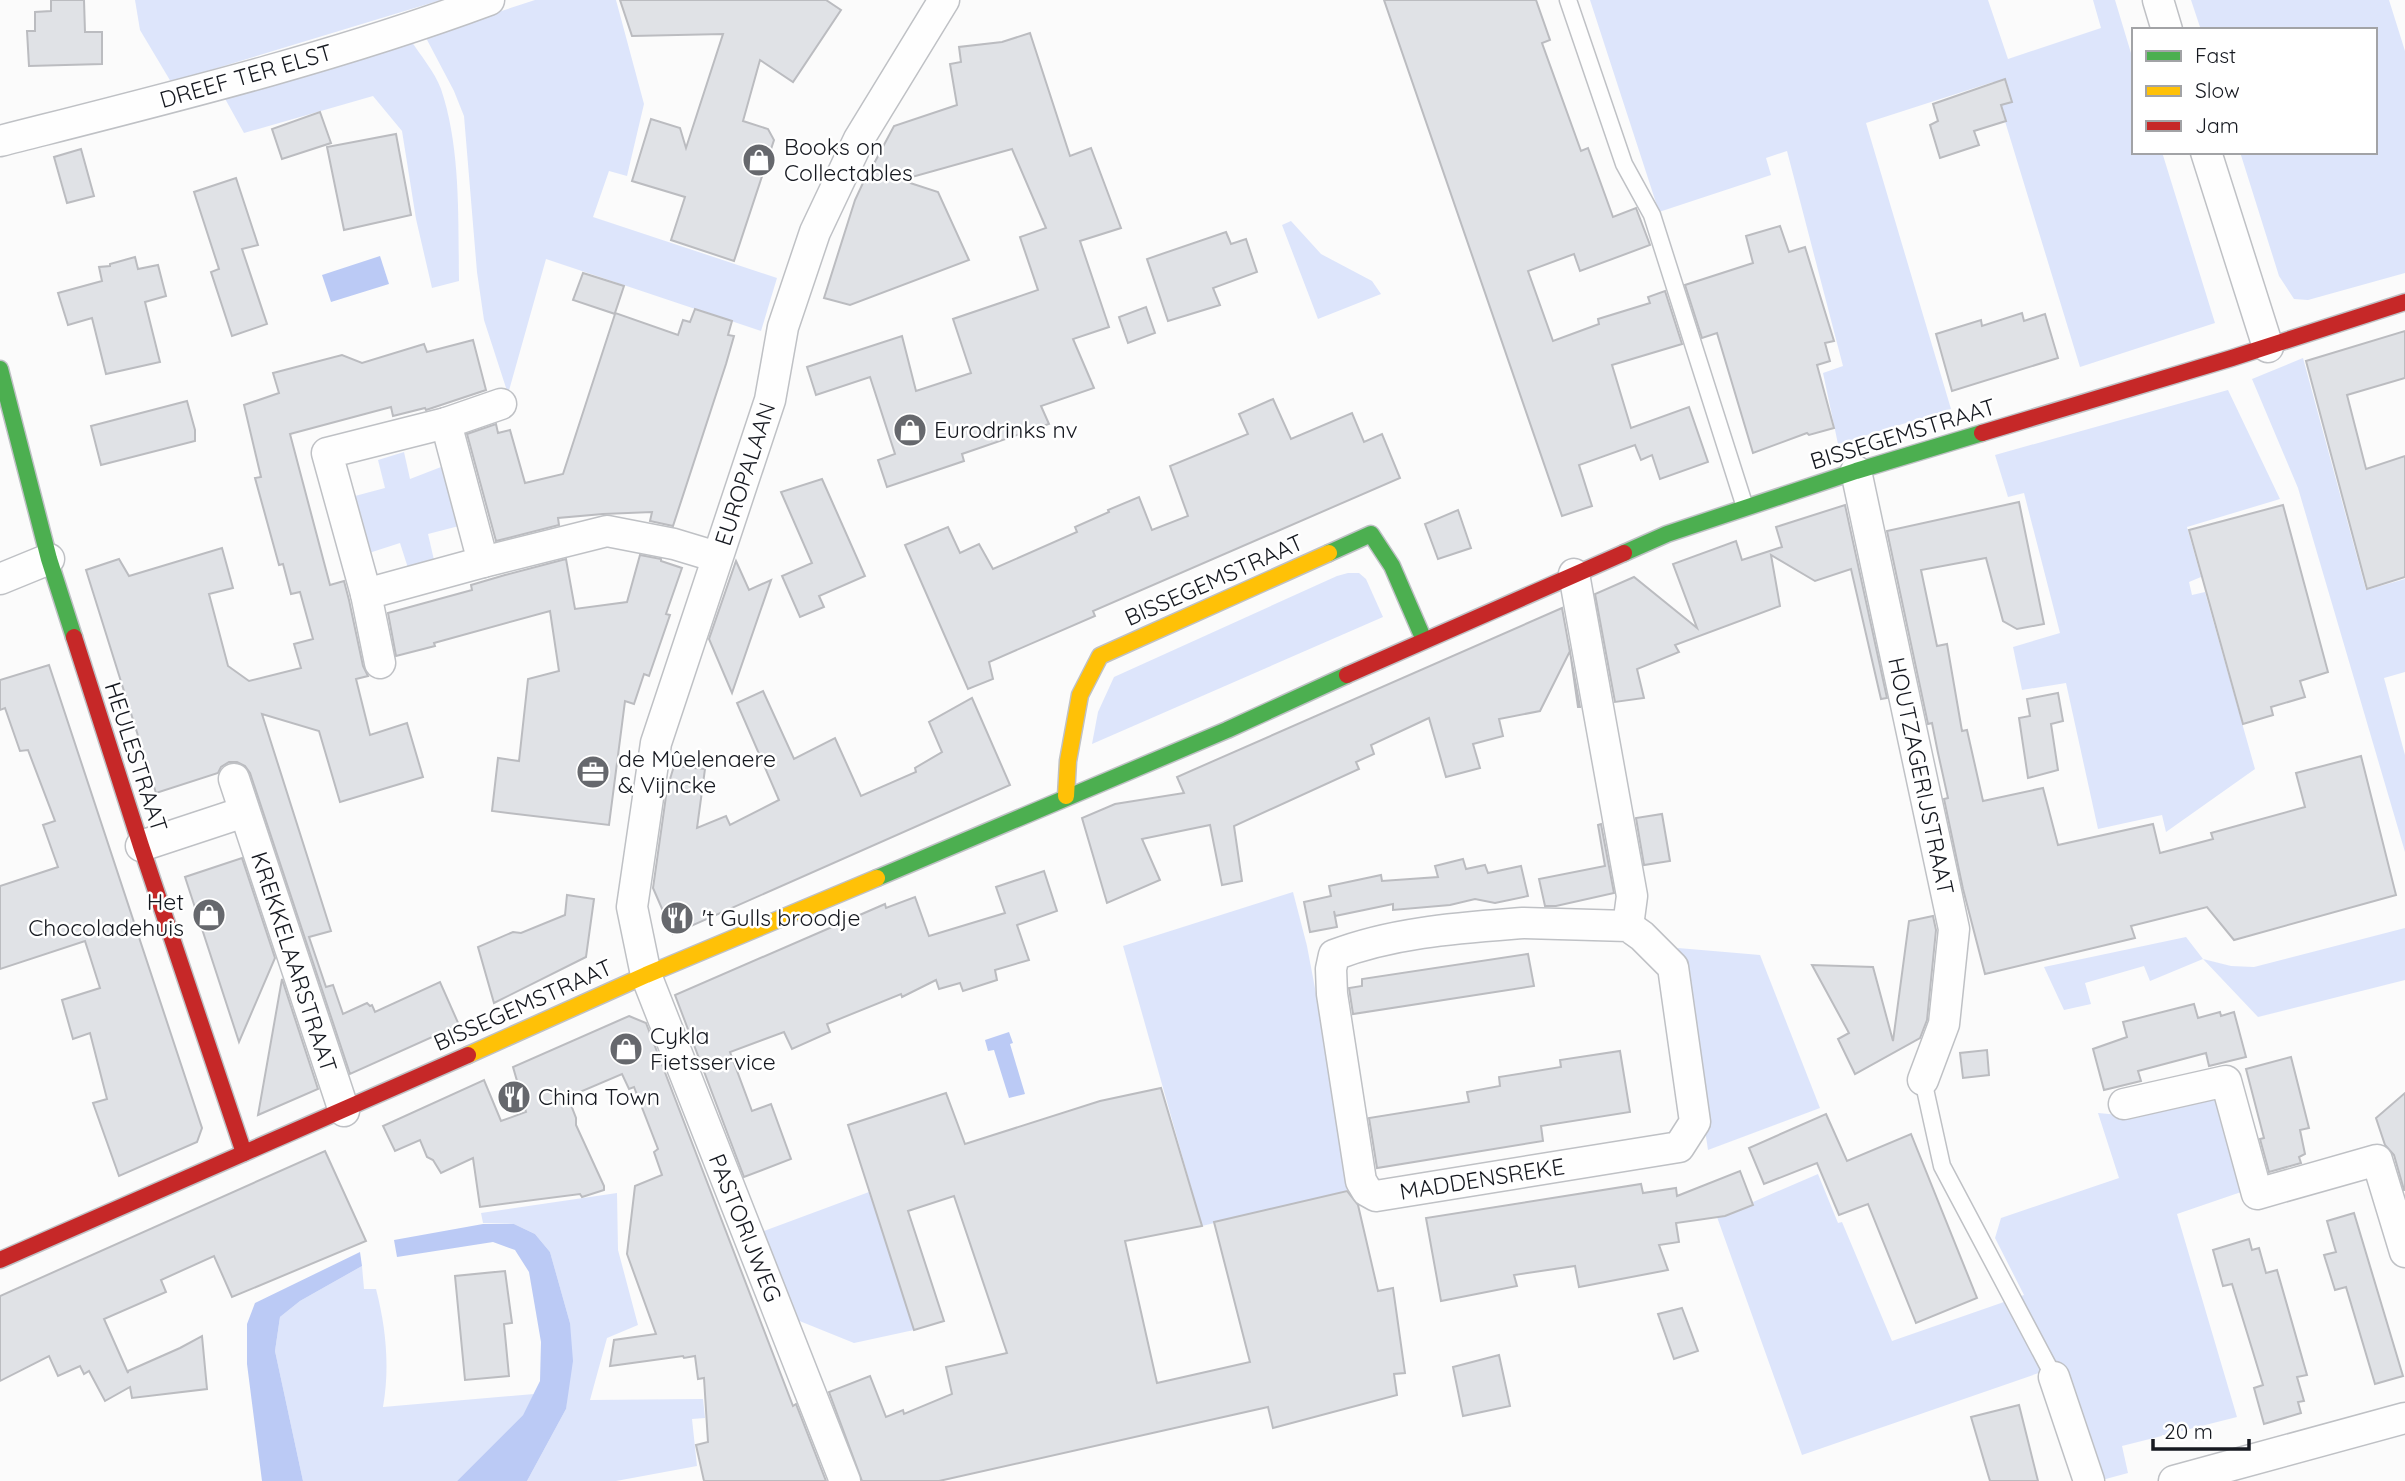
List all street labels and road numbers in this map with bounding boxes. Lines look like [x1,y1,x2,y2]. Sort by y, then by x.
street label: DREEF TER ELST [156,37,336,114]
street label: BISSEGEMSTRAAT [1807,391,1999,476]
street label: EUROPALAAN [708,399,781,549]
street label: BISSEGEMSTRAAT [1120,527,1308,632]
street label: HOUTZAGERIJSTRAAT [1882,654,1961,897]
street label: HEULESTRAAT [99,678,174,836]
street label: KREKKELAARSTRAAT [245,848,344,1076]
street label: BISSEGEMSTRAAT [429,952,617,1057]
street label: PASTORIJWEG [703,1149,788,1306]
street label: MADDENSREKE [1397,1151,1567,1206]

